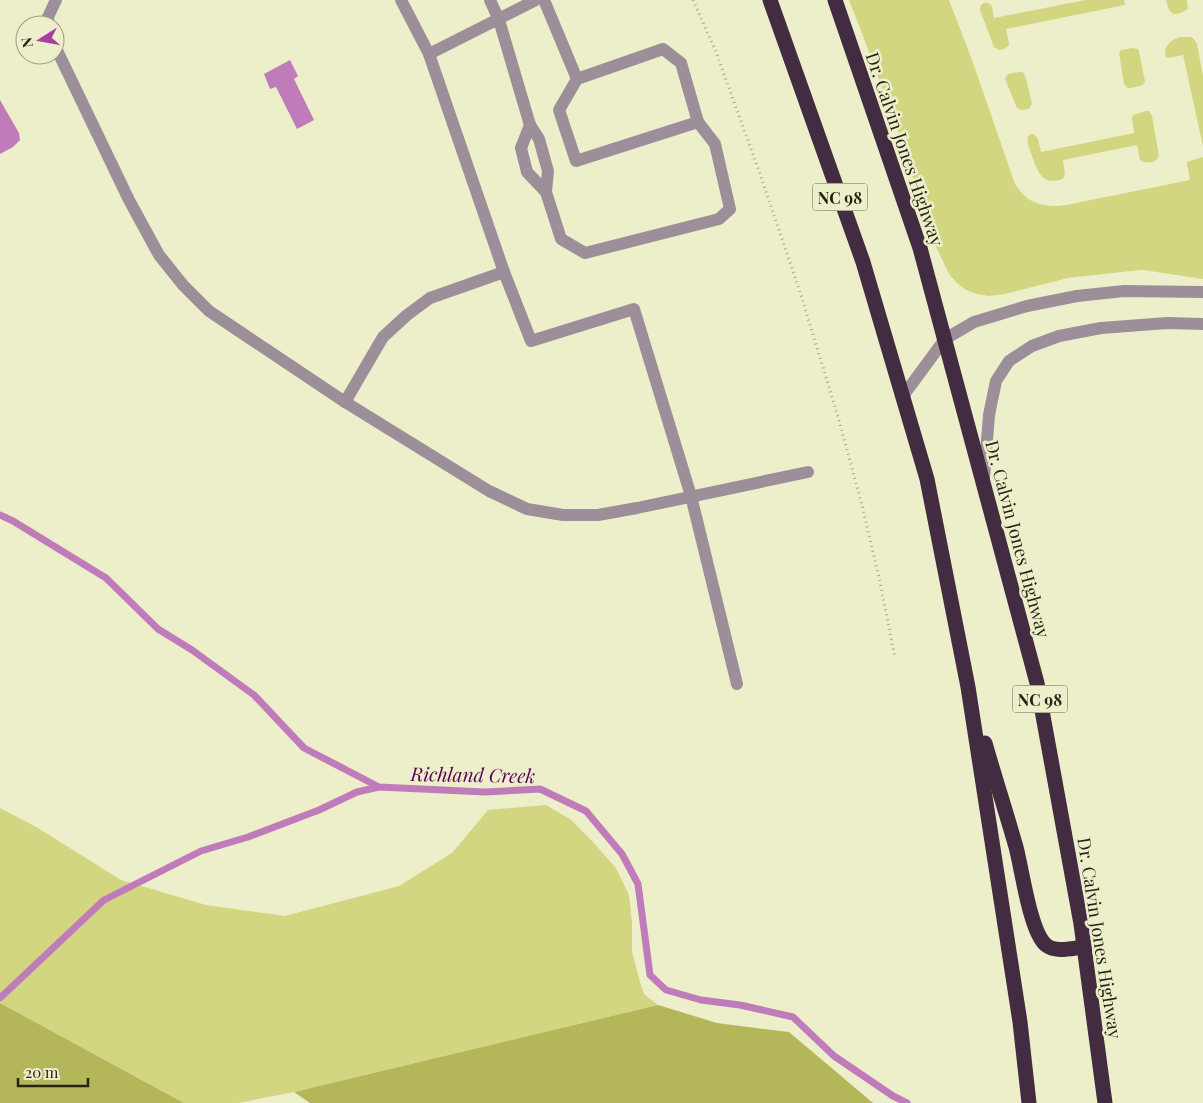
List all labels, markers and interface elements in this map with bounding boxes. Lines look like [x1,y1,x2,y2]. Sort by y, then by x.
north arrow [15,15,65,65]
text: N [16,36,37,49]
street label: Dr. Calvin Jones Highway [861,49,949,249]
road number: NC 98 [812,183,868,210]
street label: Dr. Calvin Jones Highway [980,438,1056,640]
road number: NC 98 [1012,686,1068,712]
water label: Richland Creek [409,760,536,788]
street label: Dr. Calvin Jones Highway [1072,836,1128,1040]
scale bar [18,1056,88,1088]
text: 20 m [25,1062,59,1082]

